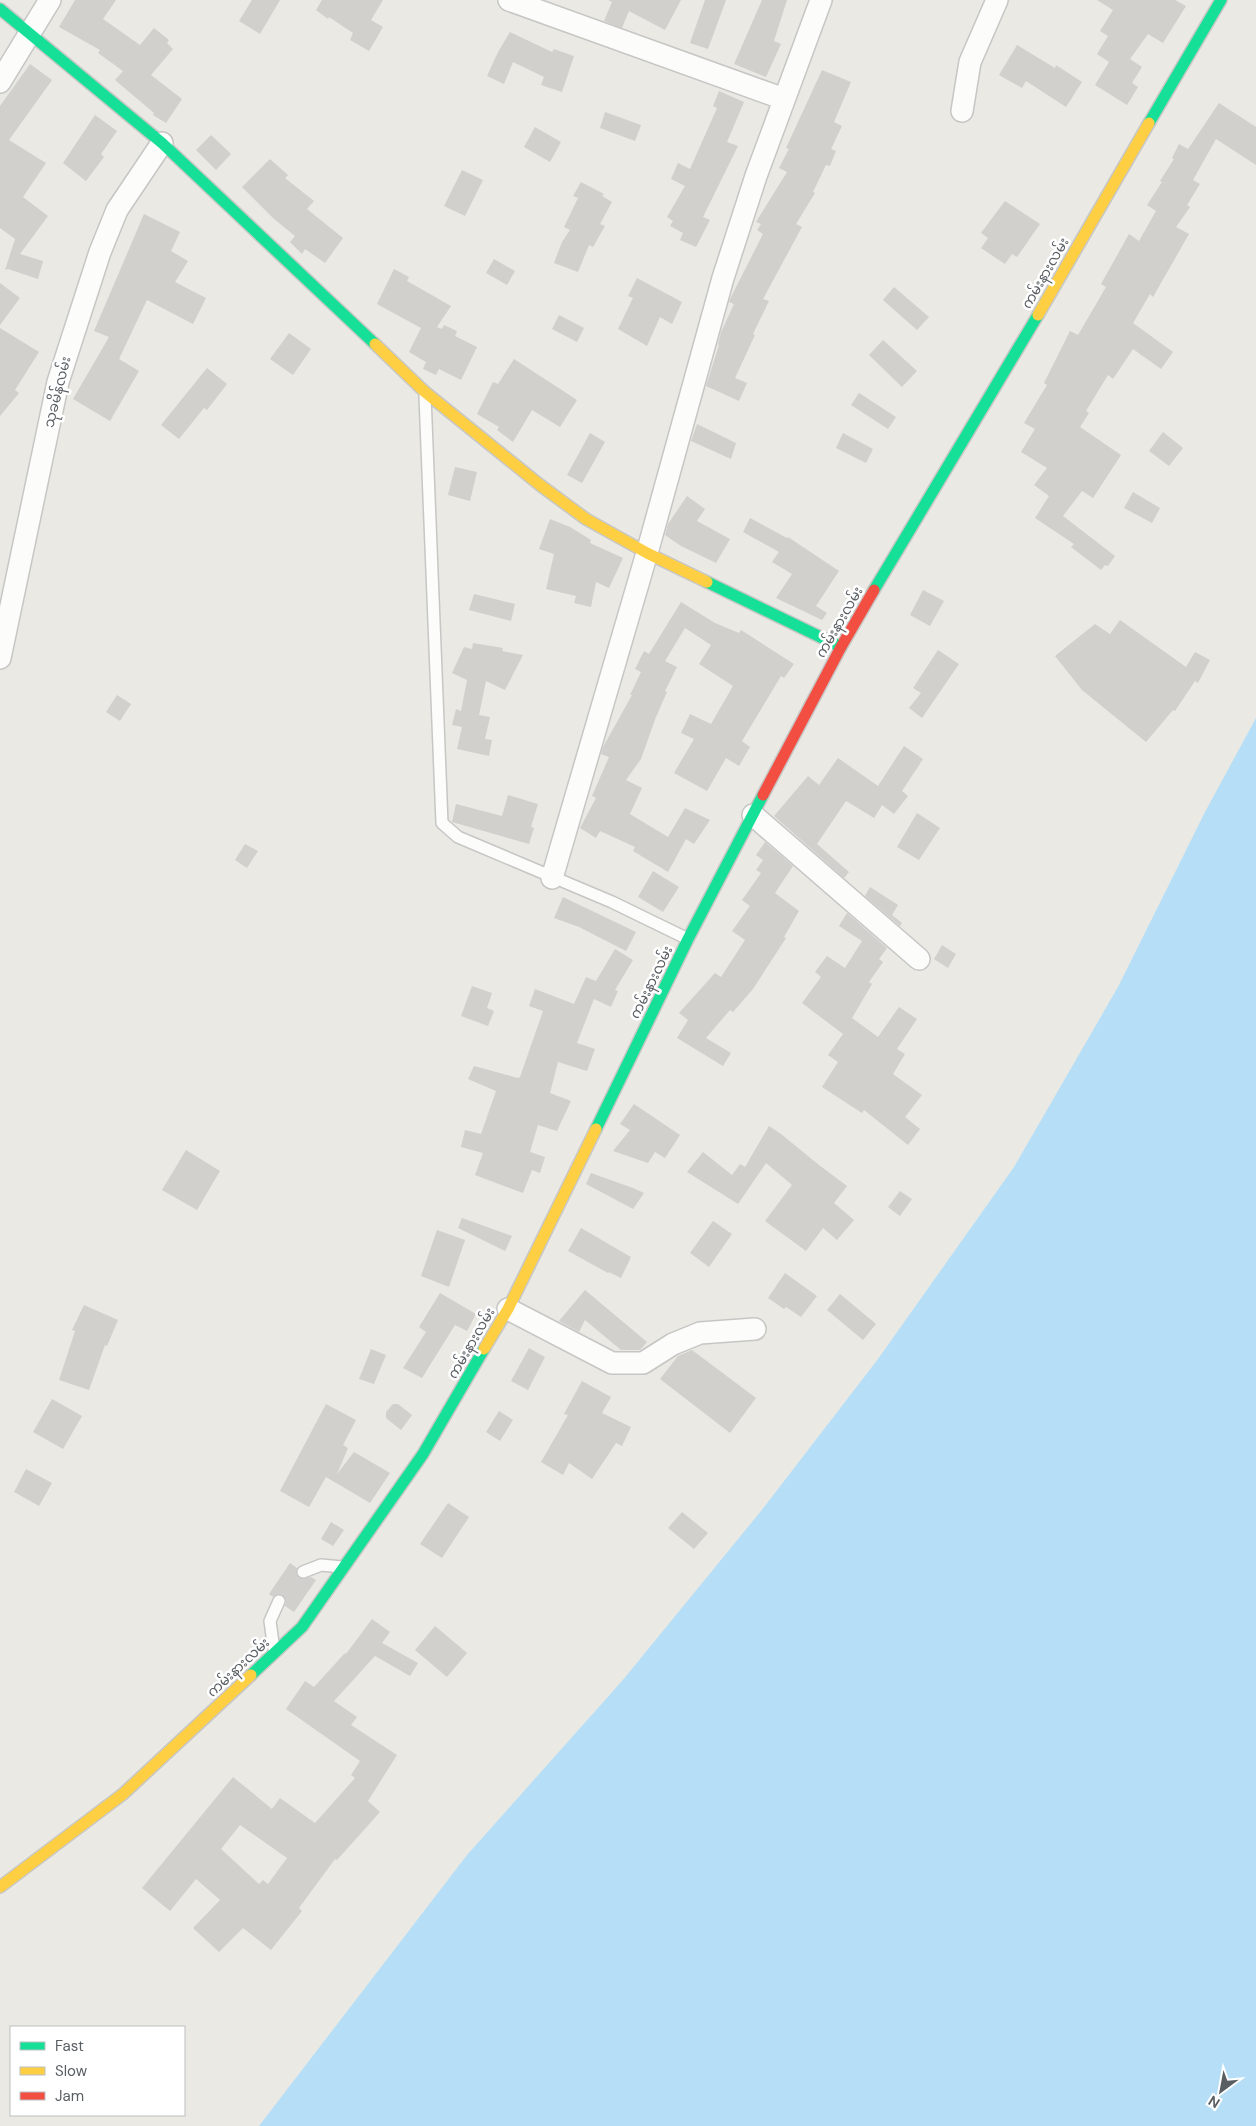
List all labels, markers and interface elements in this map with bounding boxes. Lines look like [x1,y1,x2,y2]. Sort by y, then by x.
street label: ကမ်းနားလမ်း [1017,234,1075,313]
street label: သုခမိန်လမ်း [38,354,77,430]
street label: ကမ်းနားလမ်း [811,583,869,662]
street label: ကမ်းနားလမ်း [625,942,679,1023]
street label: ကမ်းနားလမ်း [443,1304,501,1383]
street label: ကမ်းနားလမ်း [202,1633,275,1703]
legend [10,2026,185,2116]
text: Fast [55,2036,84,2056]
text: Slow [55,2061,88,2081]
north arrow [1196,2066,1246,2116]
text: Jam [55,2086,84,2106]
text: N [1205,2092,1223,2112]

